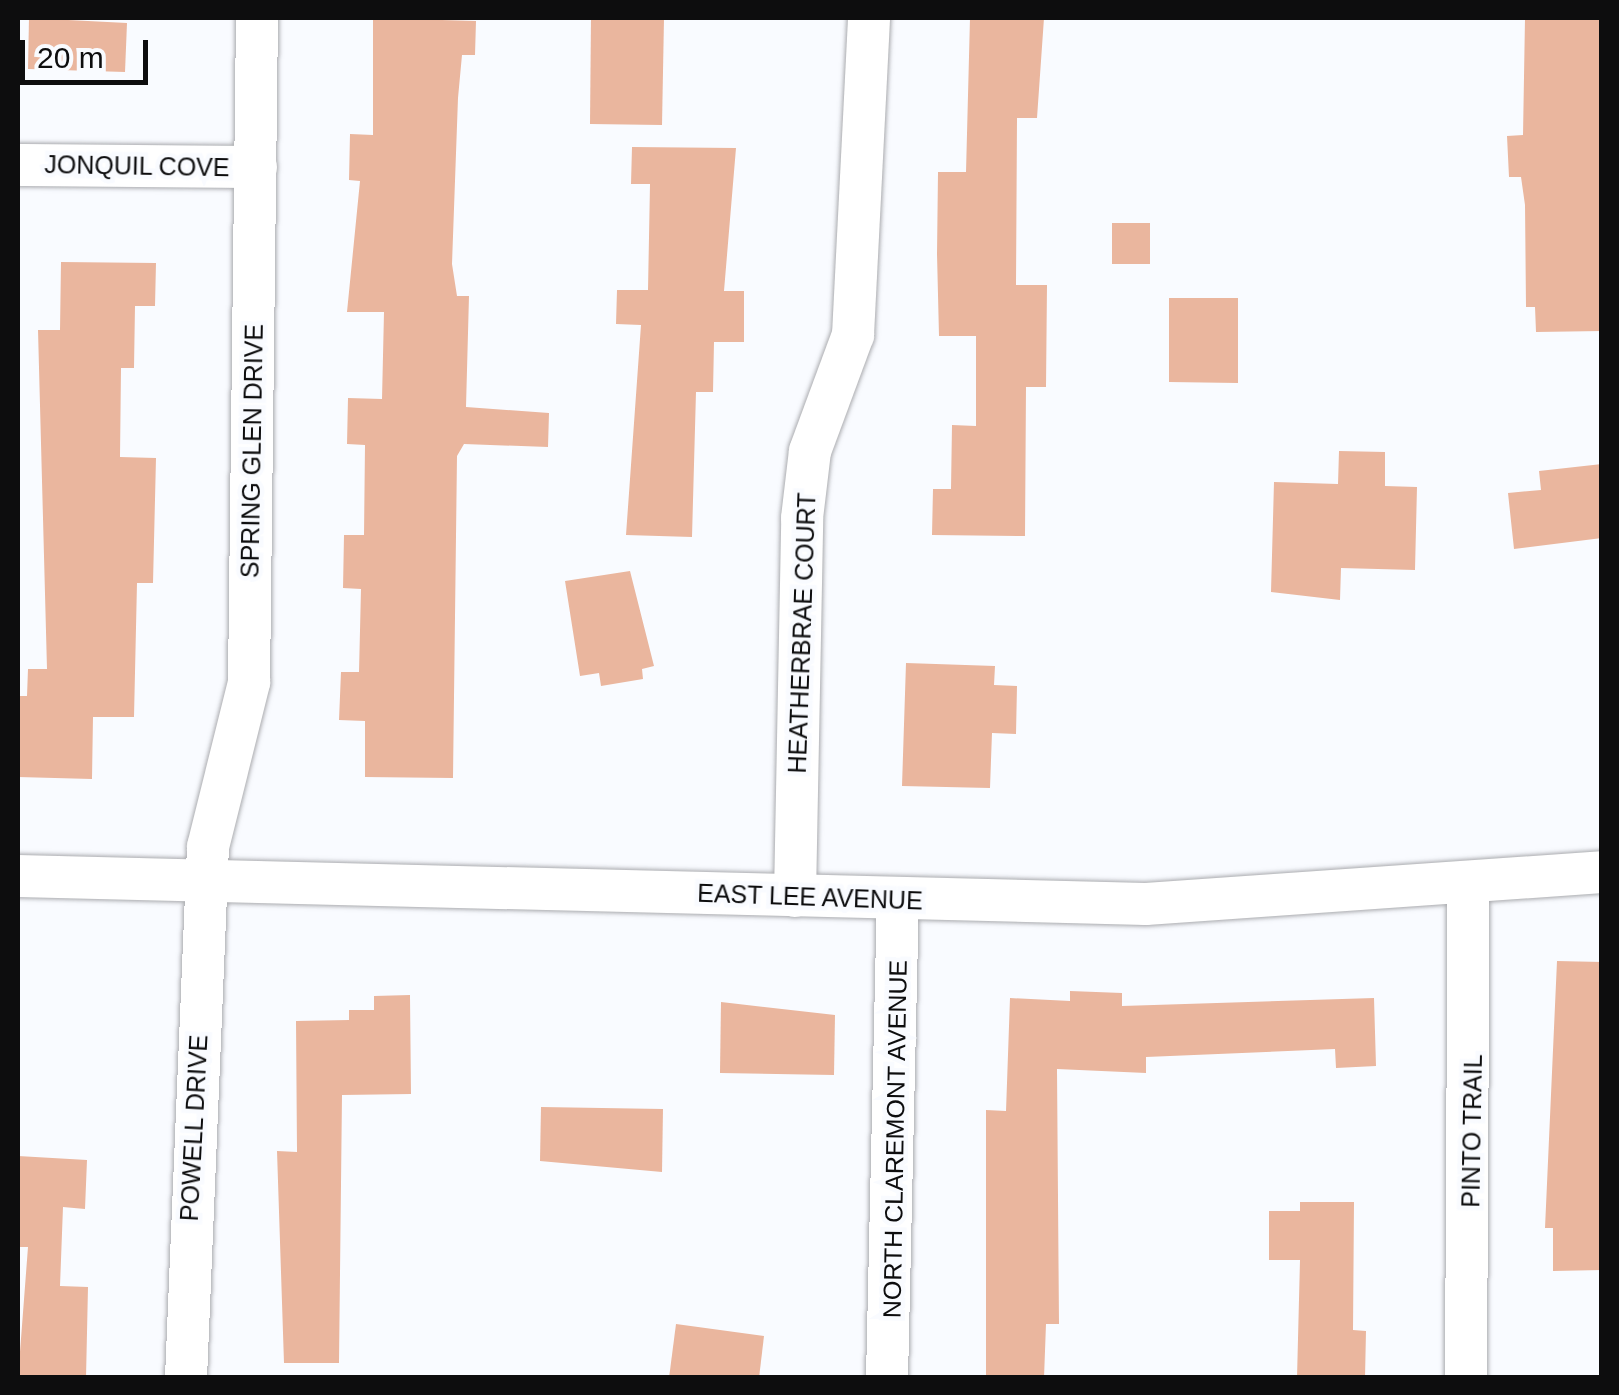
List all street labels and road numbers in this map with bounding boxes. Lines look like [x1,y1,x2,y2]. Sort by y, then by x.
street label: JONQUIL COVE [44,149,230,183]
street label: SPRING GLEN DRIVE [235,324,269,578]
street label: HEATHERBRAE COURT [782,492,822,774]
street label: EAST LEE AVENUE [696,878,924,916]
street label: NORTH CLAREMONT AVENUE [877,959,913,1319]
street label: POWELL DRIVE [174,1034,214,1222]
street label: PINTO TRAIL [1456,1054,1488,1208]

